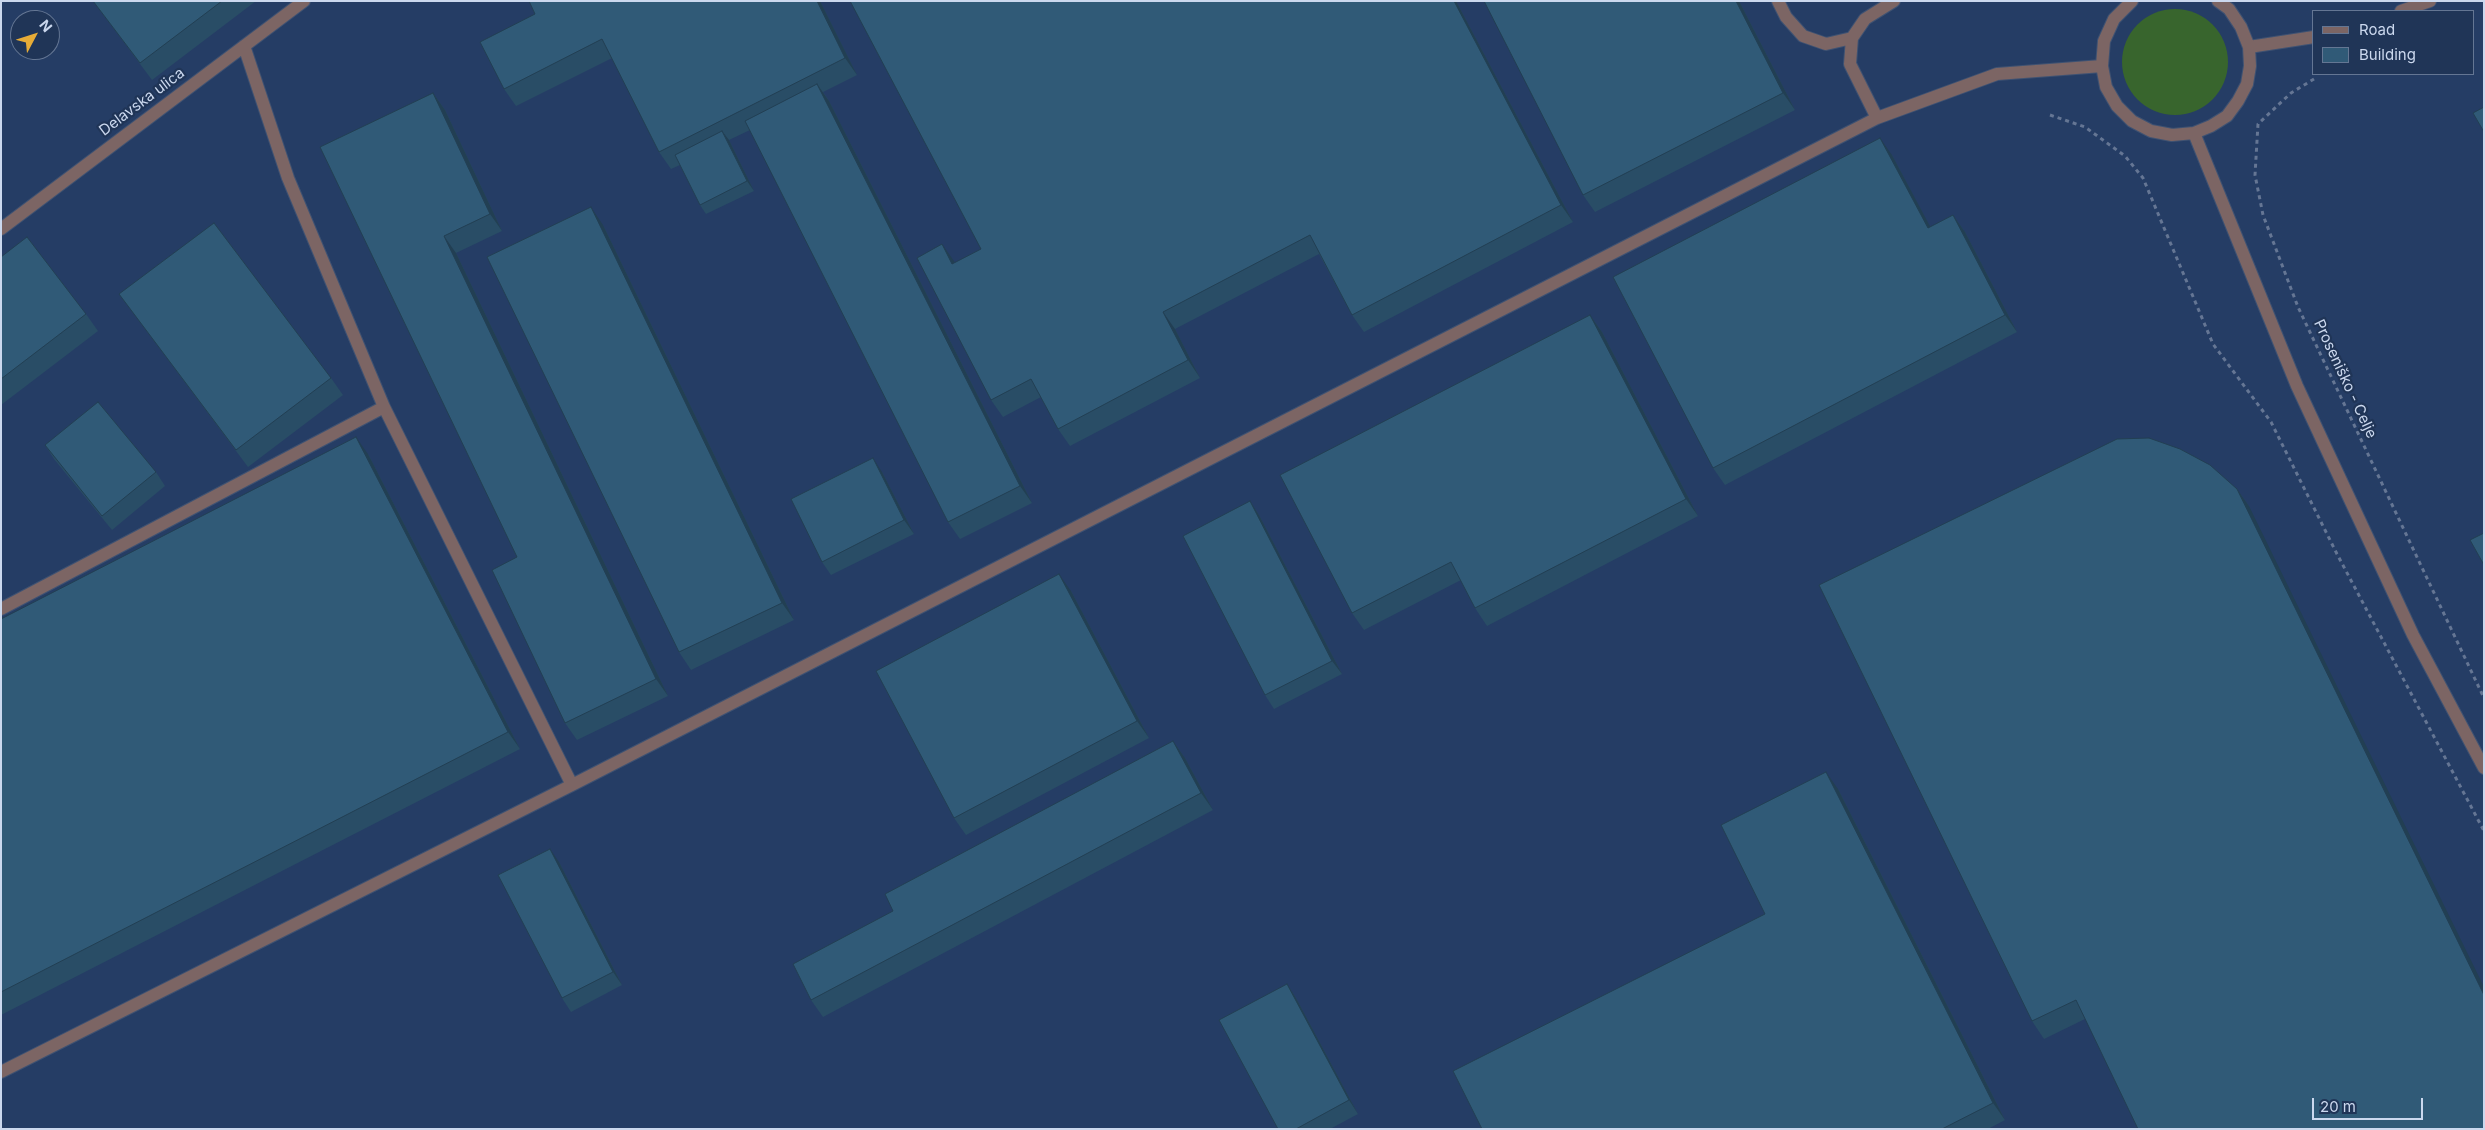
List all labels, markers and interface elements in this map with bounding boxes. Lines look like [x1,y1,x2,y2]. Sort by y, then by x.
north arrow [10,10,60,60]
legend [2312,10,2475,75]
text: N [36,16,56,35]
text: Road [2359,20,2395,39]
text: Building [2359,45,2416,64]
street label: Delavska ulica [96,64,188,140]
street label: Proseniško - Celje [2310,317,2380,441]
scale bar [2315,1088,2426,1120]
text: 20 m [2320,1097,2356,1116]

